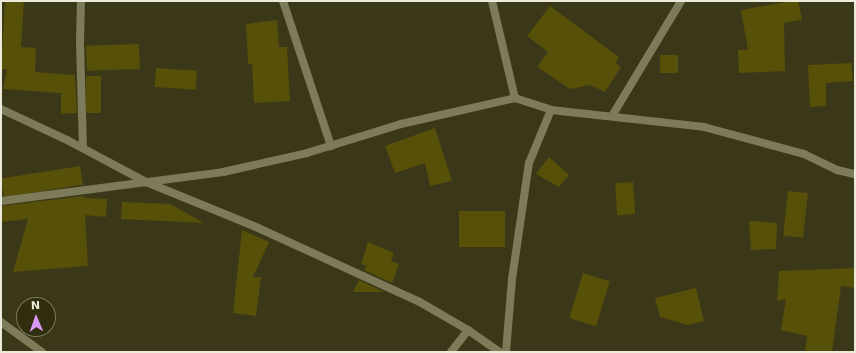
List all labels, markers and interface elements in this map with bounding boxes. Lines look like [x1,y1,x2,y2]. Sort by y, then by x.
north arrow [16,297,56,337]
text: N [31,299,40,312]

